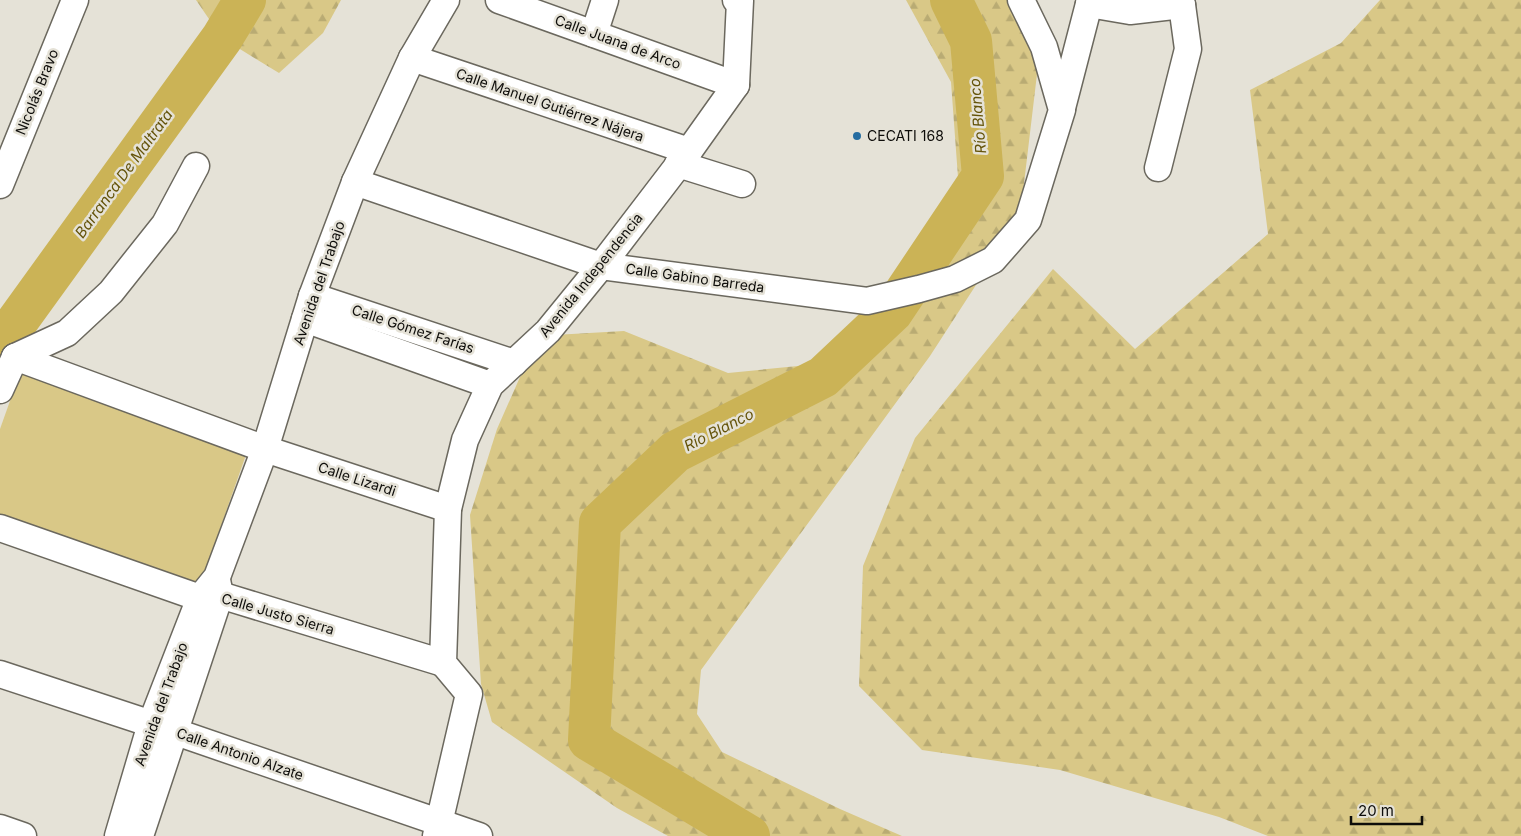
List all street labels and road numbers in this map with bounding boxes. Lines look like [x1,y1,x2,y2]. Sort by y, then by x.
street label: Calle Juana de Arco [553,11,684,72]
street label: Nicolás Bravo [12,46,61,137]
street label: Calle Manuel Gutiérrez Nájera [454,64,646,145]
street label: Avenida Independencia [535,209,646,340]
street label: Avenida del Trabajo [289,218,348,347]
street label: Calle Gabino Barreda [625,259,766,296]
street label: Calle Gómez Farías [350,301,476,356]
street label: Calle Lizardi [316,458,398,499]
street label: Calle Justo Sierra [220,589,337,638]
street label: Avenida del Trabajo [130,640,191,768]
street label: Calle Antonio Alzate [175,724,306,783]

